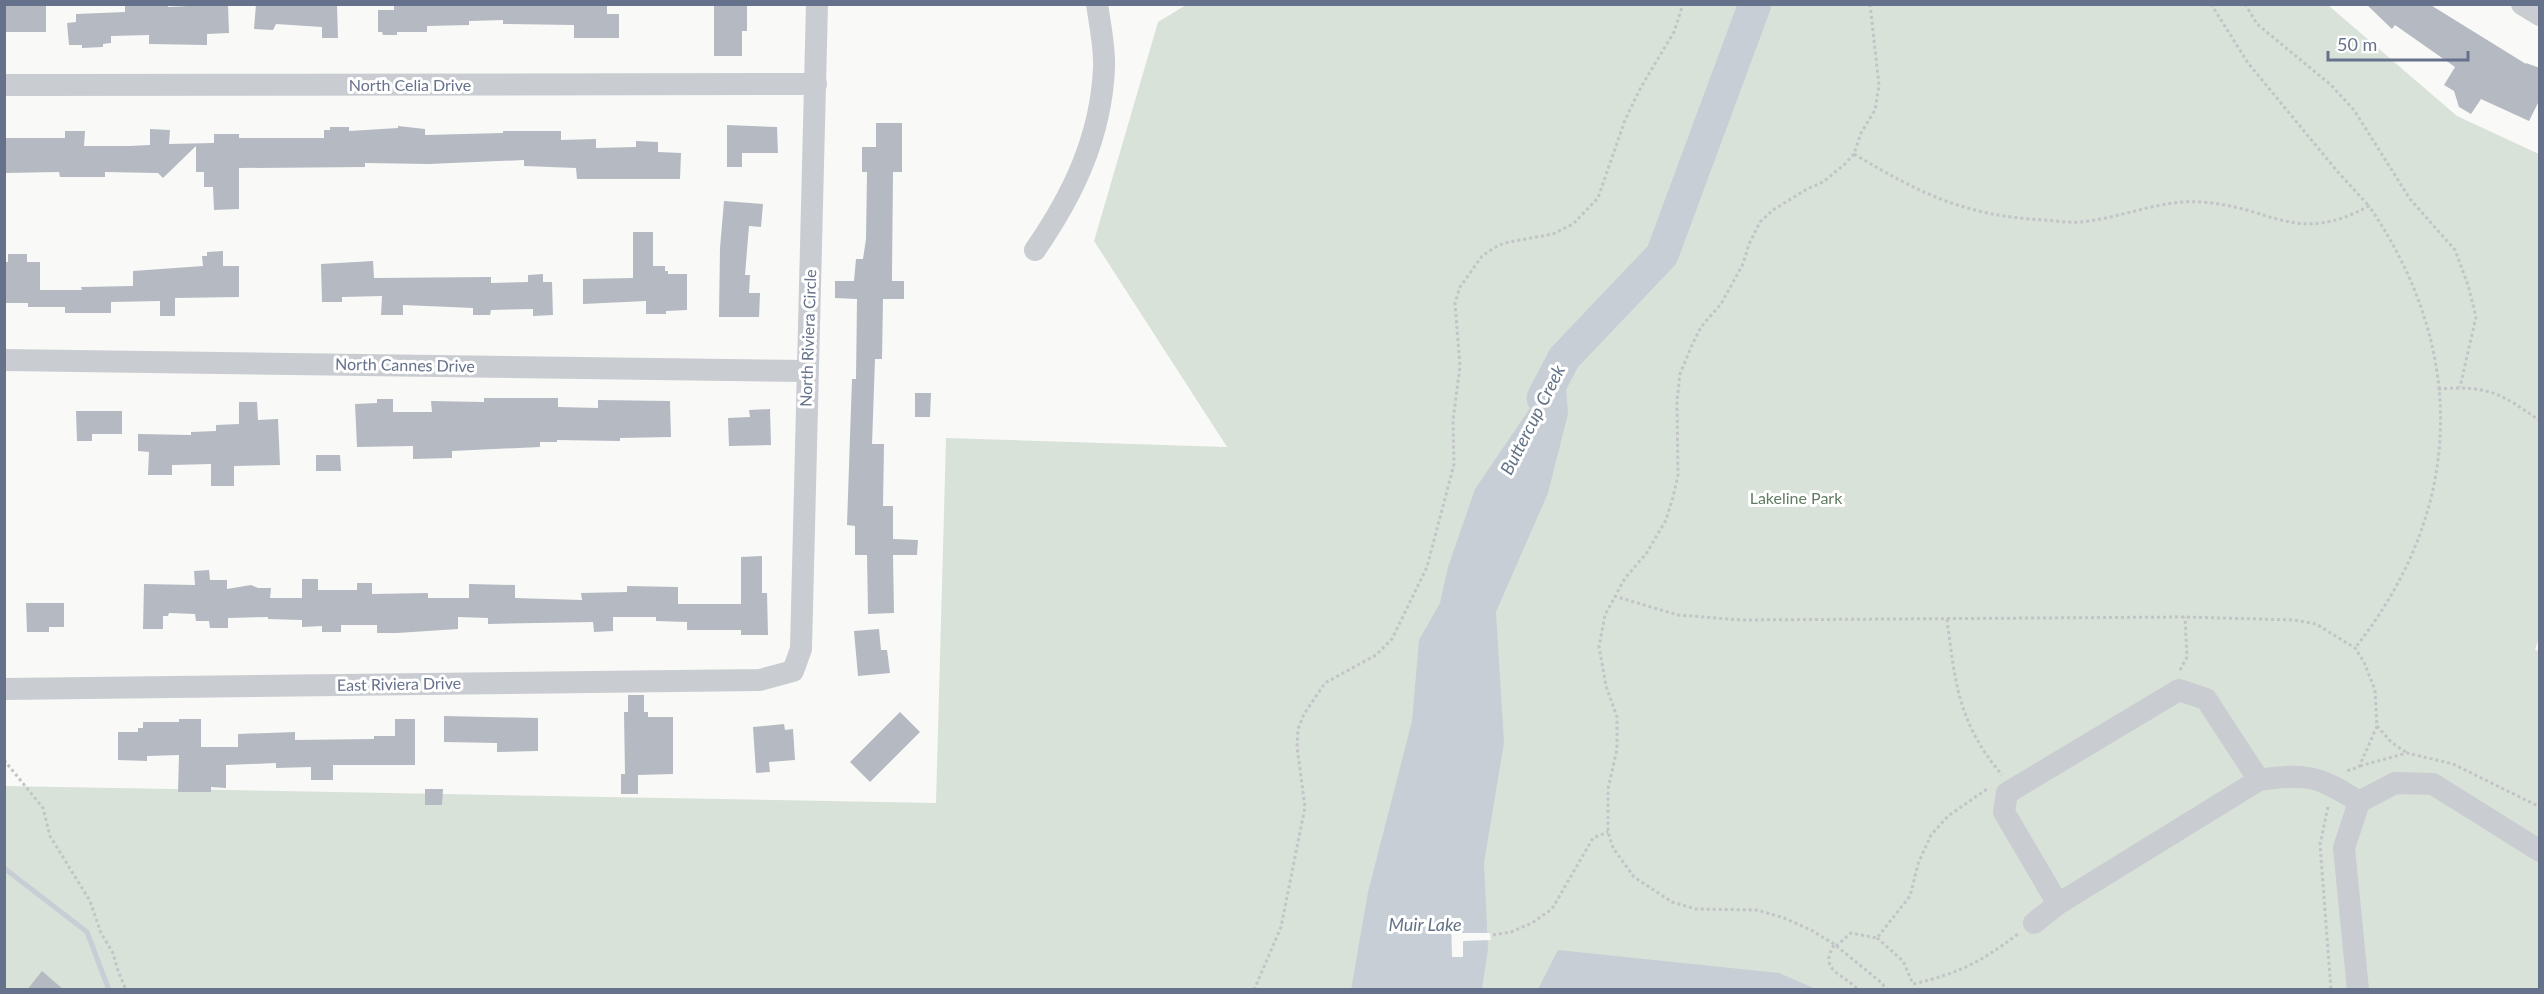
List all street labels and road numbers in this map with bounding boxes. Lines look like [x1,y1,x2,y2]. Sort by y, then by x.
street label: North Celia Drive [349,75,471,94]
street label: North Riviera Circle [796,269,819,407]
street label: North Cannes Drive [335,354,475,375]
street label: East Riviera Drive [337,673,461,694]

